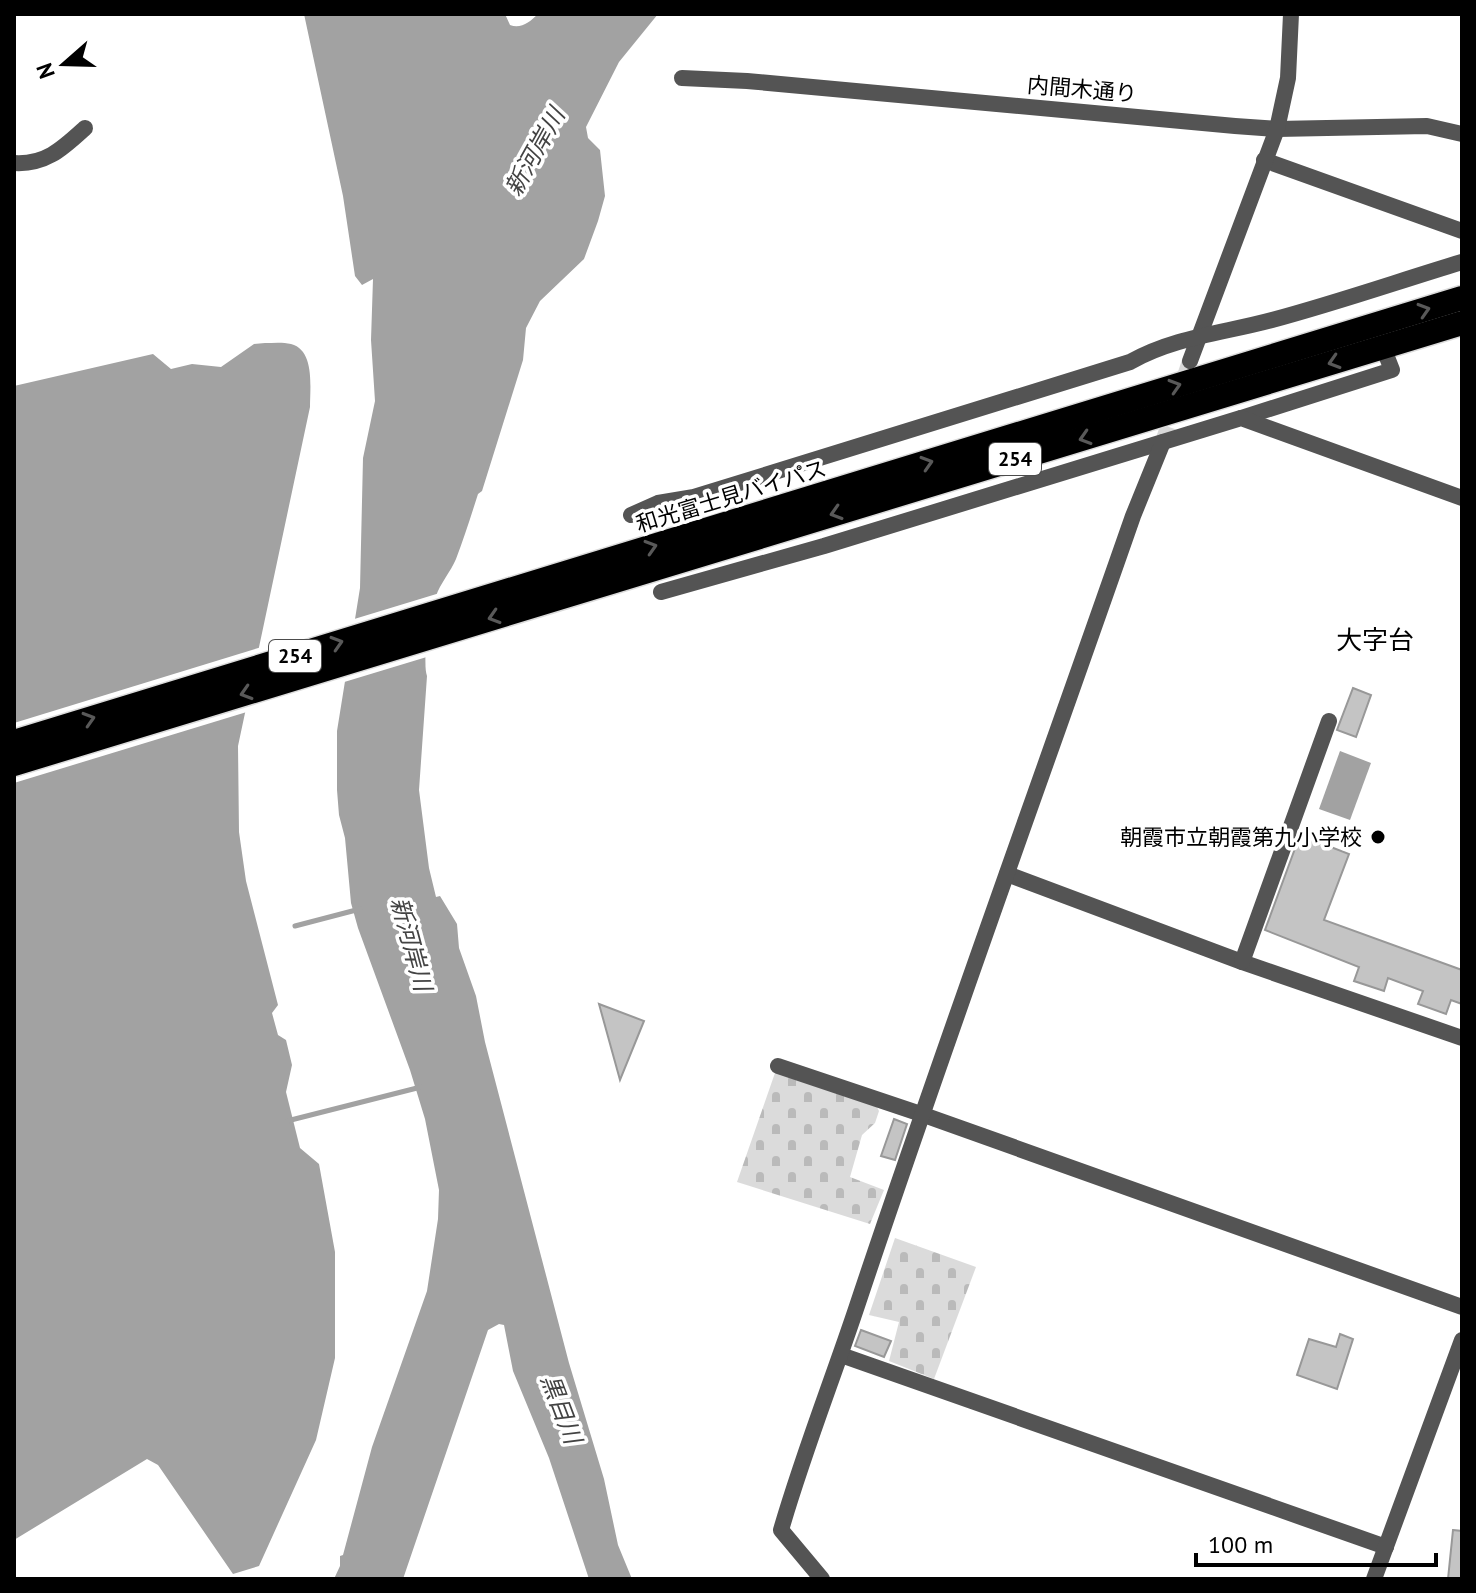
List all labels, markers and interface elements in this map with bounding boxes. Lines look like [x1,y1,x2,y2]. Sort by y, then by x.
north arrow [24,24,104,104]
text: N [30,59,61,82]
street label: 内間木通り [1026,70,1138,108]
water label: 新河岸川 [498,100,573,201]
one-way arrow [1416,303,1430,319]
one-way arrow [1327,353,1341,369]
one-way arrow [1168,379,1182,395]
one-way arrow [1079,429,1092,445]
road number: 254 [989,443,1041,475]
street label: 和光富士見バイパス [632,454,830,538]
one-way arrow [919,456,933,472]
one-way arrow [830,504,844,520]
one-way arrow [644,540,658,556]
one-way arrow [488,608,502,624]
district label: 大字台 [1336,623,1414,656]
one-way arrow [330,636,344,652]
road number: 254 [269,640,321,672]
one-way arrow [239,684,253,700]
one-way arrow [81,712,95,728]
place label: 朝霞市立朝霞第九小学校 [1120,823,1362,851]
marker: 朝霞市立朝霞第九小学校 [1369,828,1387,846]
water label: 新河岸川 [384,893,440,997]
water label: 黒目川 [534,1370,590,1451]
scale bar [1196,1517,1436,1567]
text: 100 m [1208,1529,1273,1560]

